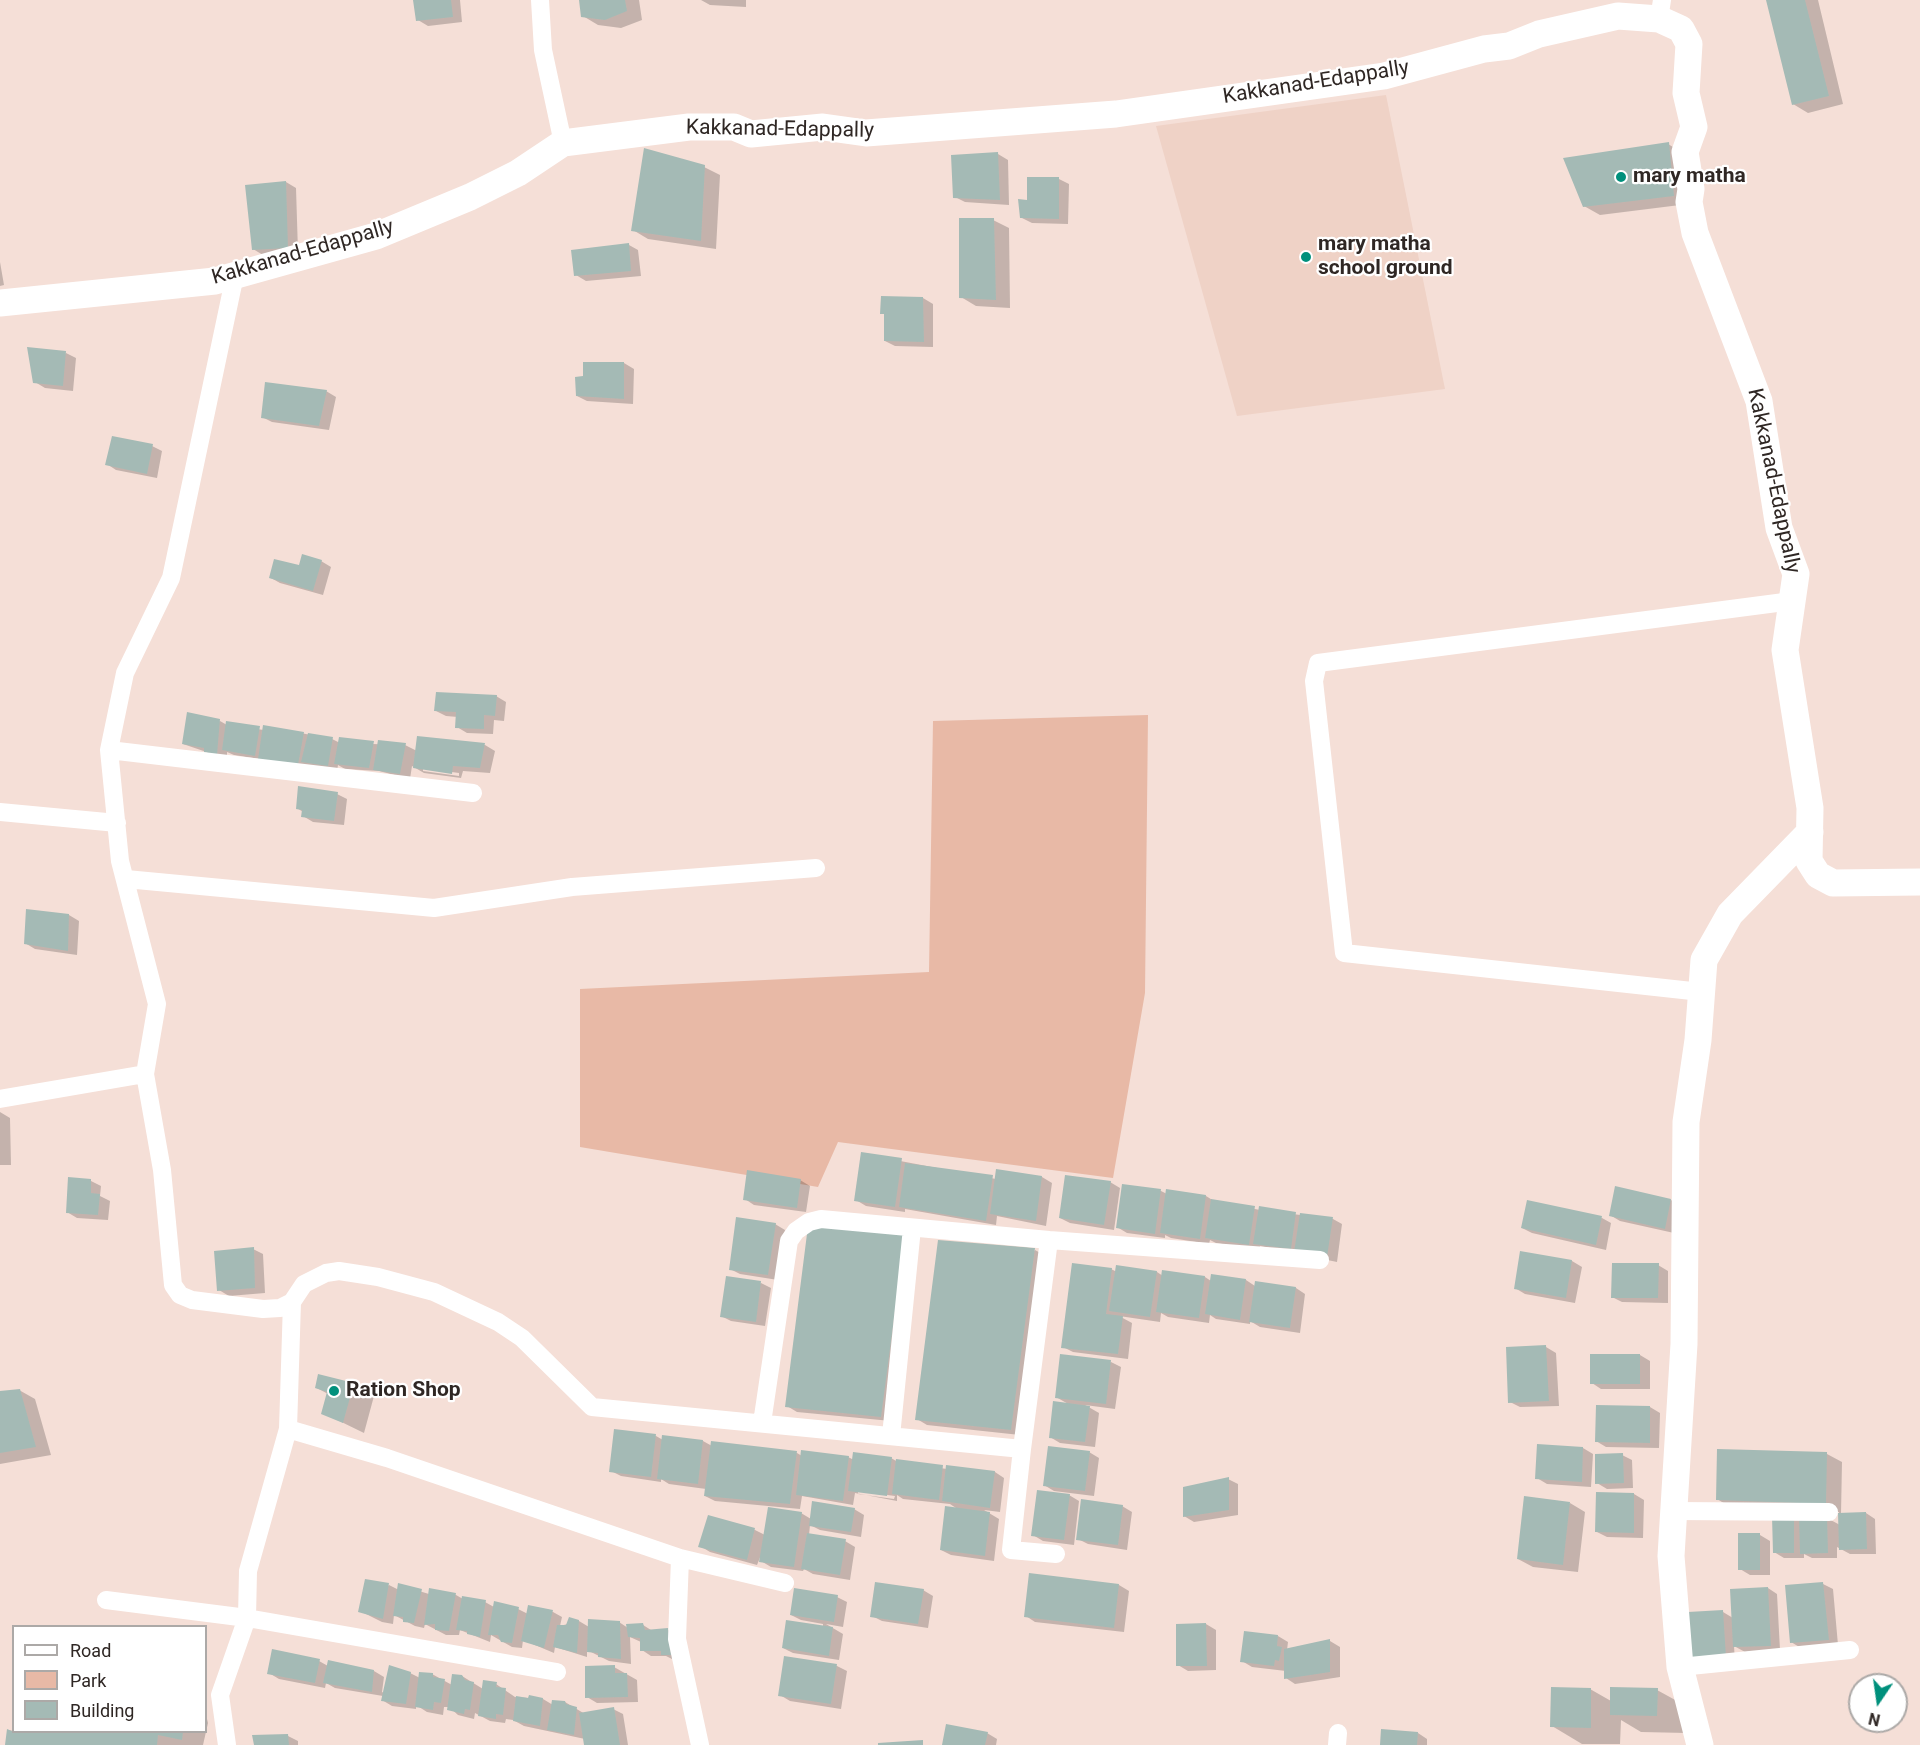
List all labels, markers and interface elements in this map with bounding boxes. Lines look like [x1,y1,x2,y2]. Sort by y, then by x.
street label: Kakkanad-Edappally [1221,56,1411,110]
street label: Kakkanad-Edappally [686,116,874,144]
place label: mary matha [1633,164,1746,190]
marker: mary matha [1614,170,1628,184]
street label: Kakkanad-Edappally [209,215,397,291]
place label: mary matha school ground [1318,232,1453,282]
marker: mary matha school ground [1299,250,1313,264]
street label: Kakkanad-Edappally [1741,386,1805,576]
place label: Ration Shop [346,1378,461,1404]
marker: Ration Shop [327,1384,341,1398]
legend [12,1625,207,1733]
text: Road [70,1640,111,1661]
text: Park [70,1670,106,1691]
north arrow [1848,1673,1908,1733]
text: Building [70,1700,134,1721]
text: N [1867,1709,1882,1730]

